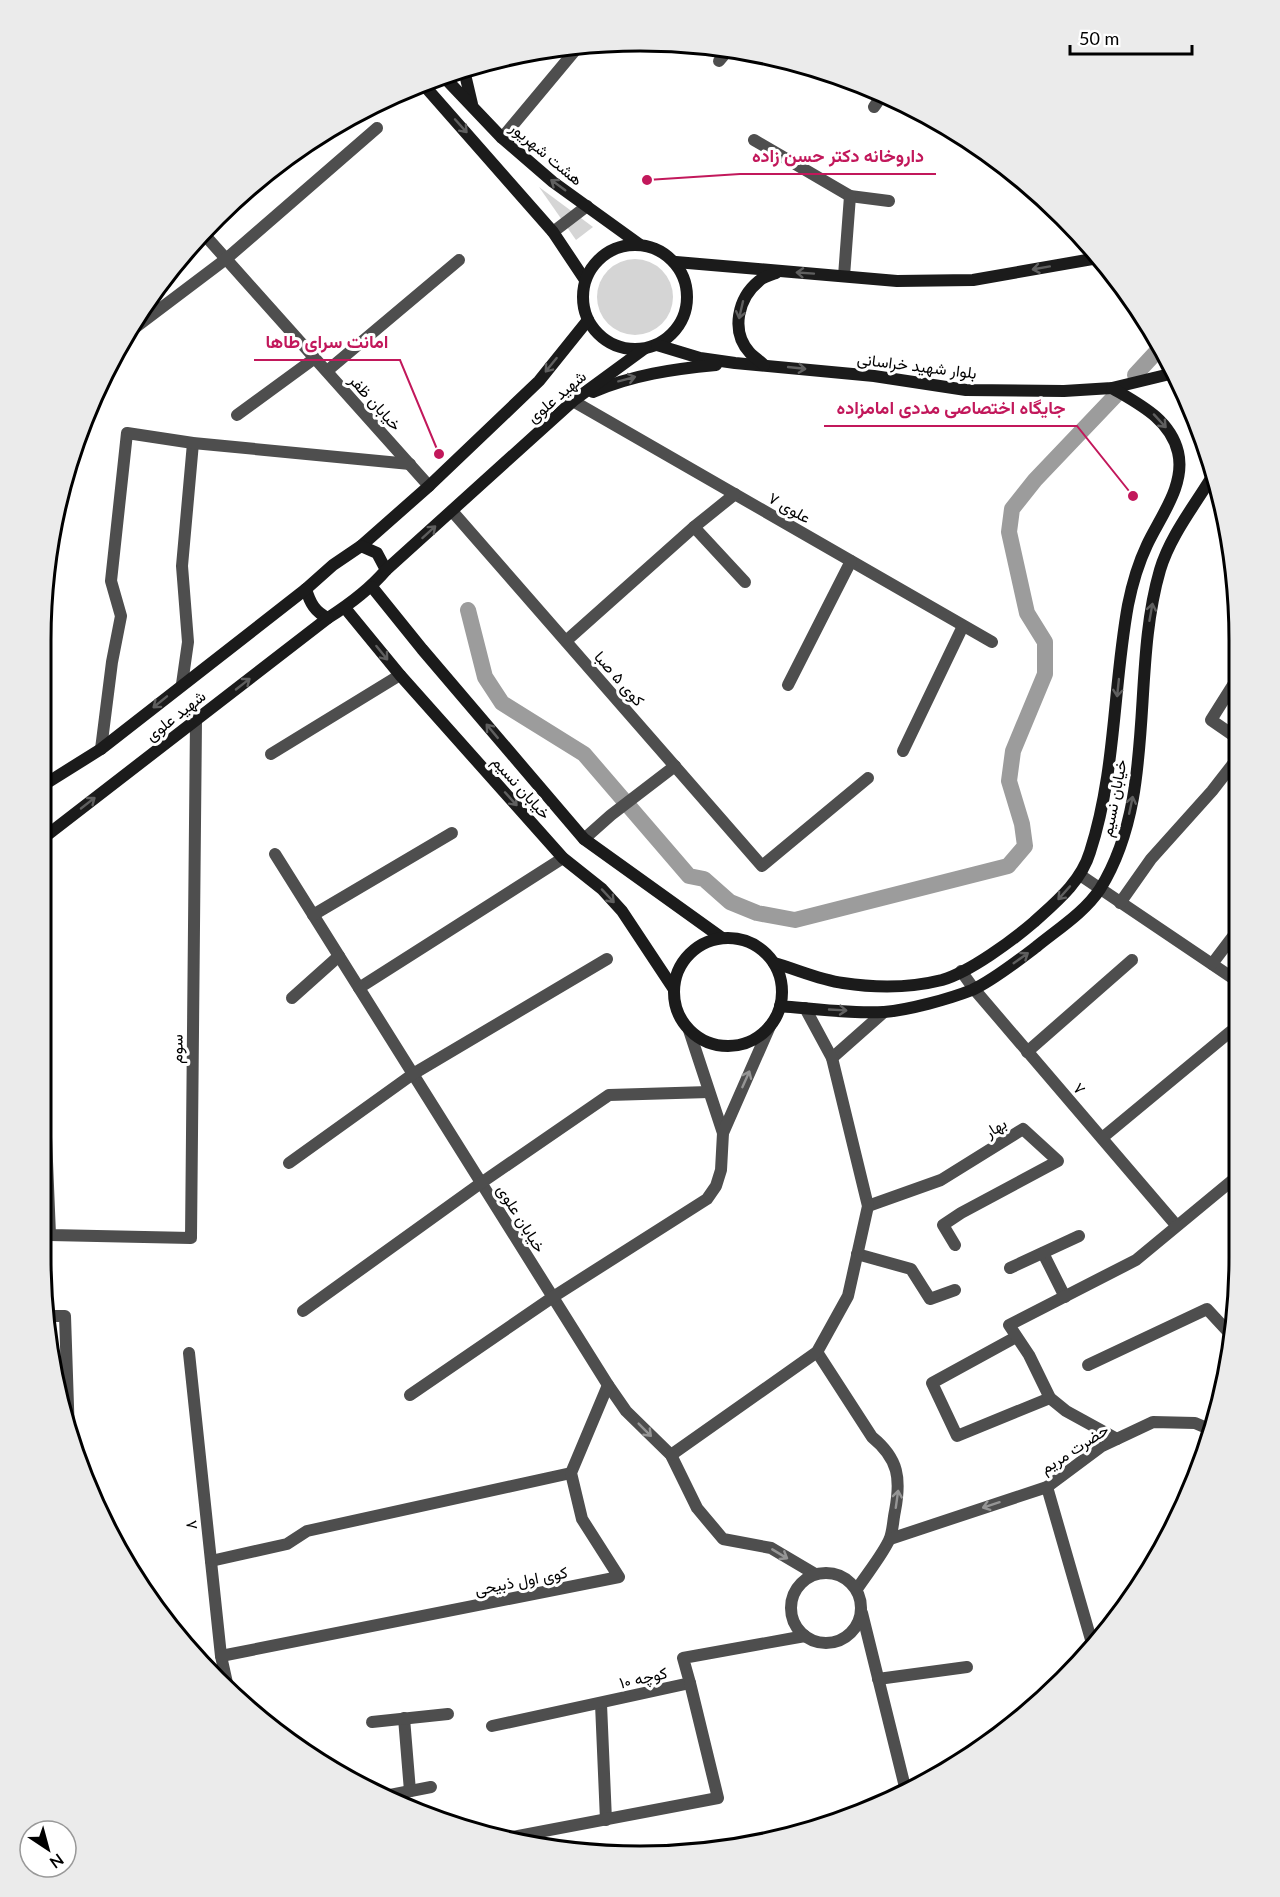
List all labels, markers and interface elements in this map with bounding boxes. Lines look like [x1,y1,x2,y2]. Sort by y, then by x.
scale bar [1070,18,1192,56]
text: 50 m [1079,27,1119,49]
street label: هشت شهریور [505,117,587,190]
one-way arrow [454,119,468,134]
callout: داروخانه دکتر حسن زاده [740,138,936,174]
text: داروخانه دکتر حسن زاده [752,144,924,167]
one-way arrow [550,179,566,191]
one-way arrow [1031,263,1051,274]
one-way arrow [795,267,815,278]
one-way arrow [735,300,747,319]
callout: امانت سرای طاها [254,324,400,360]
text: امانت سرای طاها [266,330,388,353]
street label: بلوار شهید خراسانی [856,348,978,384]
one-way arrow [545,357,558,373]
one-way arrow [786,363,806,374]
street label: شهید علوی [523,366,591,428]
street label: خیابان ظفر [344,369,406,436]
one-way arrow [617,373,636,384]
callout: جایگاه اختصاصی مددی امامزاده [824,390,1077,426]
text: جایگاه اختصاصی مددی امامزاده [837,396,1065,419]
one-way arrow [1153,414,1167,429]
street label: علوی ۷ [765,487,814,528]
one-way arrow [422,525,437,539]
one-way arrow [1145,602,1156,622]
one-way arrow [375,645,389,660]
street label: کوی ۵ صبا [590,647,649,711]
one-way arrow [1112,677,1123,697]
one-way arrow [235,678,251,691]
street label: شهید علوی [141,686,210,746]
one-way arrow [152,695,168,708]
one-way arrow [485,724,499,739]
street label: خیابان نسیم [487,751,556,824]
street label: خیابان نسیم [1096,757,1132,839]
one-way arrow [504,791,518,806]
one-way arrow [1126,796,1137,816]
one-way arrow [80,797,96,810]
one-way arrow [1057,885,1071,900]
one-way arrow [601,888,615,903]
one-way arrow [1012,952,1028,964]
one-way arrow [828,1004,848,1016]
street label: سوم [166,1034,188,1064]
one-way arrow [741,1071,752,1089]
street label: ۷ [1070,1078,1090,1098]
street label: بهار [980,1113,1011,1143]
street label: خیابان علوی [492,1181,550,1257]
street label: حضرت مریم [1036,1419,1113,1479]
one-way arrow [637,1422,652,1437]
one-way arrow [891,1490,902,1509]
one-way arrow [982,1501,1001,1512]
street label: ۸ [180,1519,200,1531]
one-way arrow [771,1548,788,1560]
street label: کوی اول ذبیحی [473,1562,569,1600]
street label: کوچه ۱۰ [617,1662,670,1695]
north arrow [18,1819,78,1879]
text: N [47,1850,68,1873]

